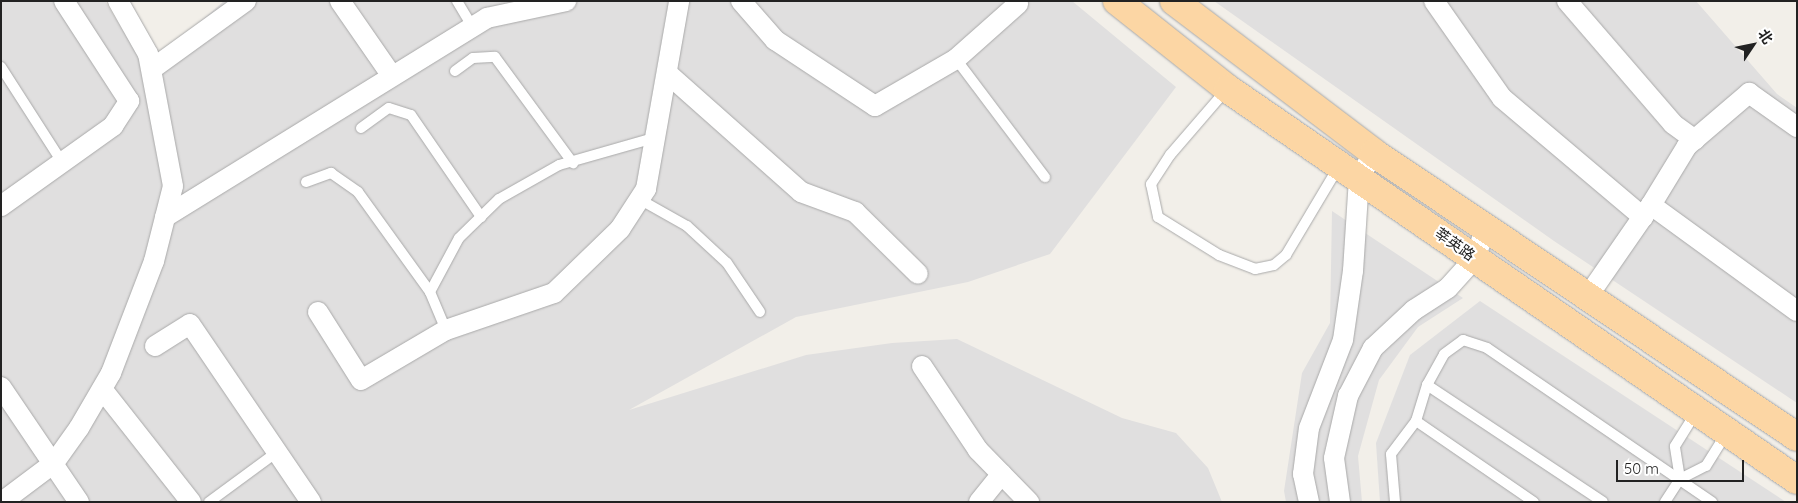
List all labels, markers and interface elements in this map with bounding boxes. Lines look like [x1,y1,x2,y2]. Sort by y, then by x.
north arrow [1728,20,1778,70]
text: 北 [1754,26,1777,47]
street label: 莘英路 [1431,224,1479,264]
scale bar [1618,450,1746,482]
text: 50 m [1624,459,1659,478]

